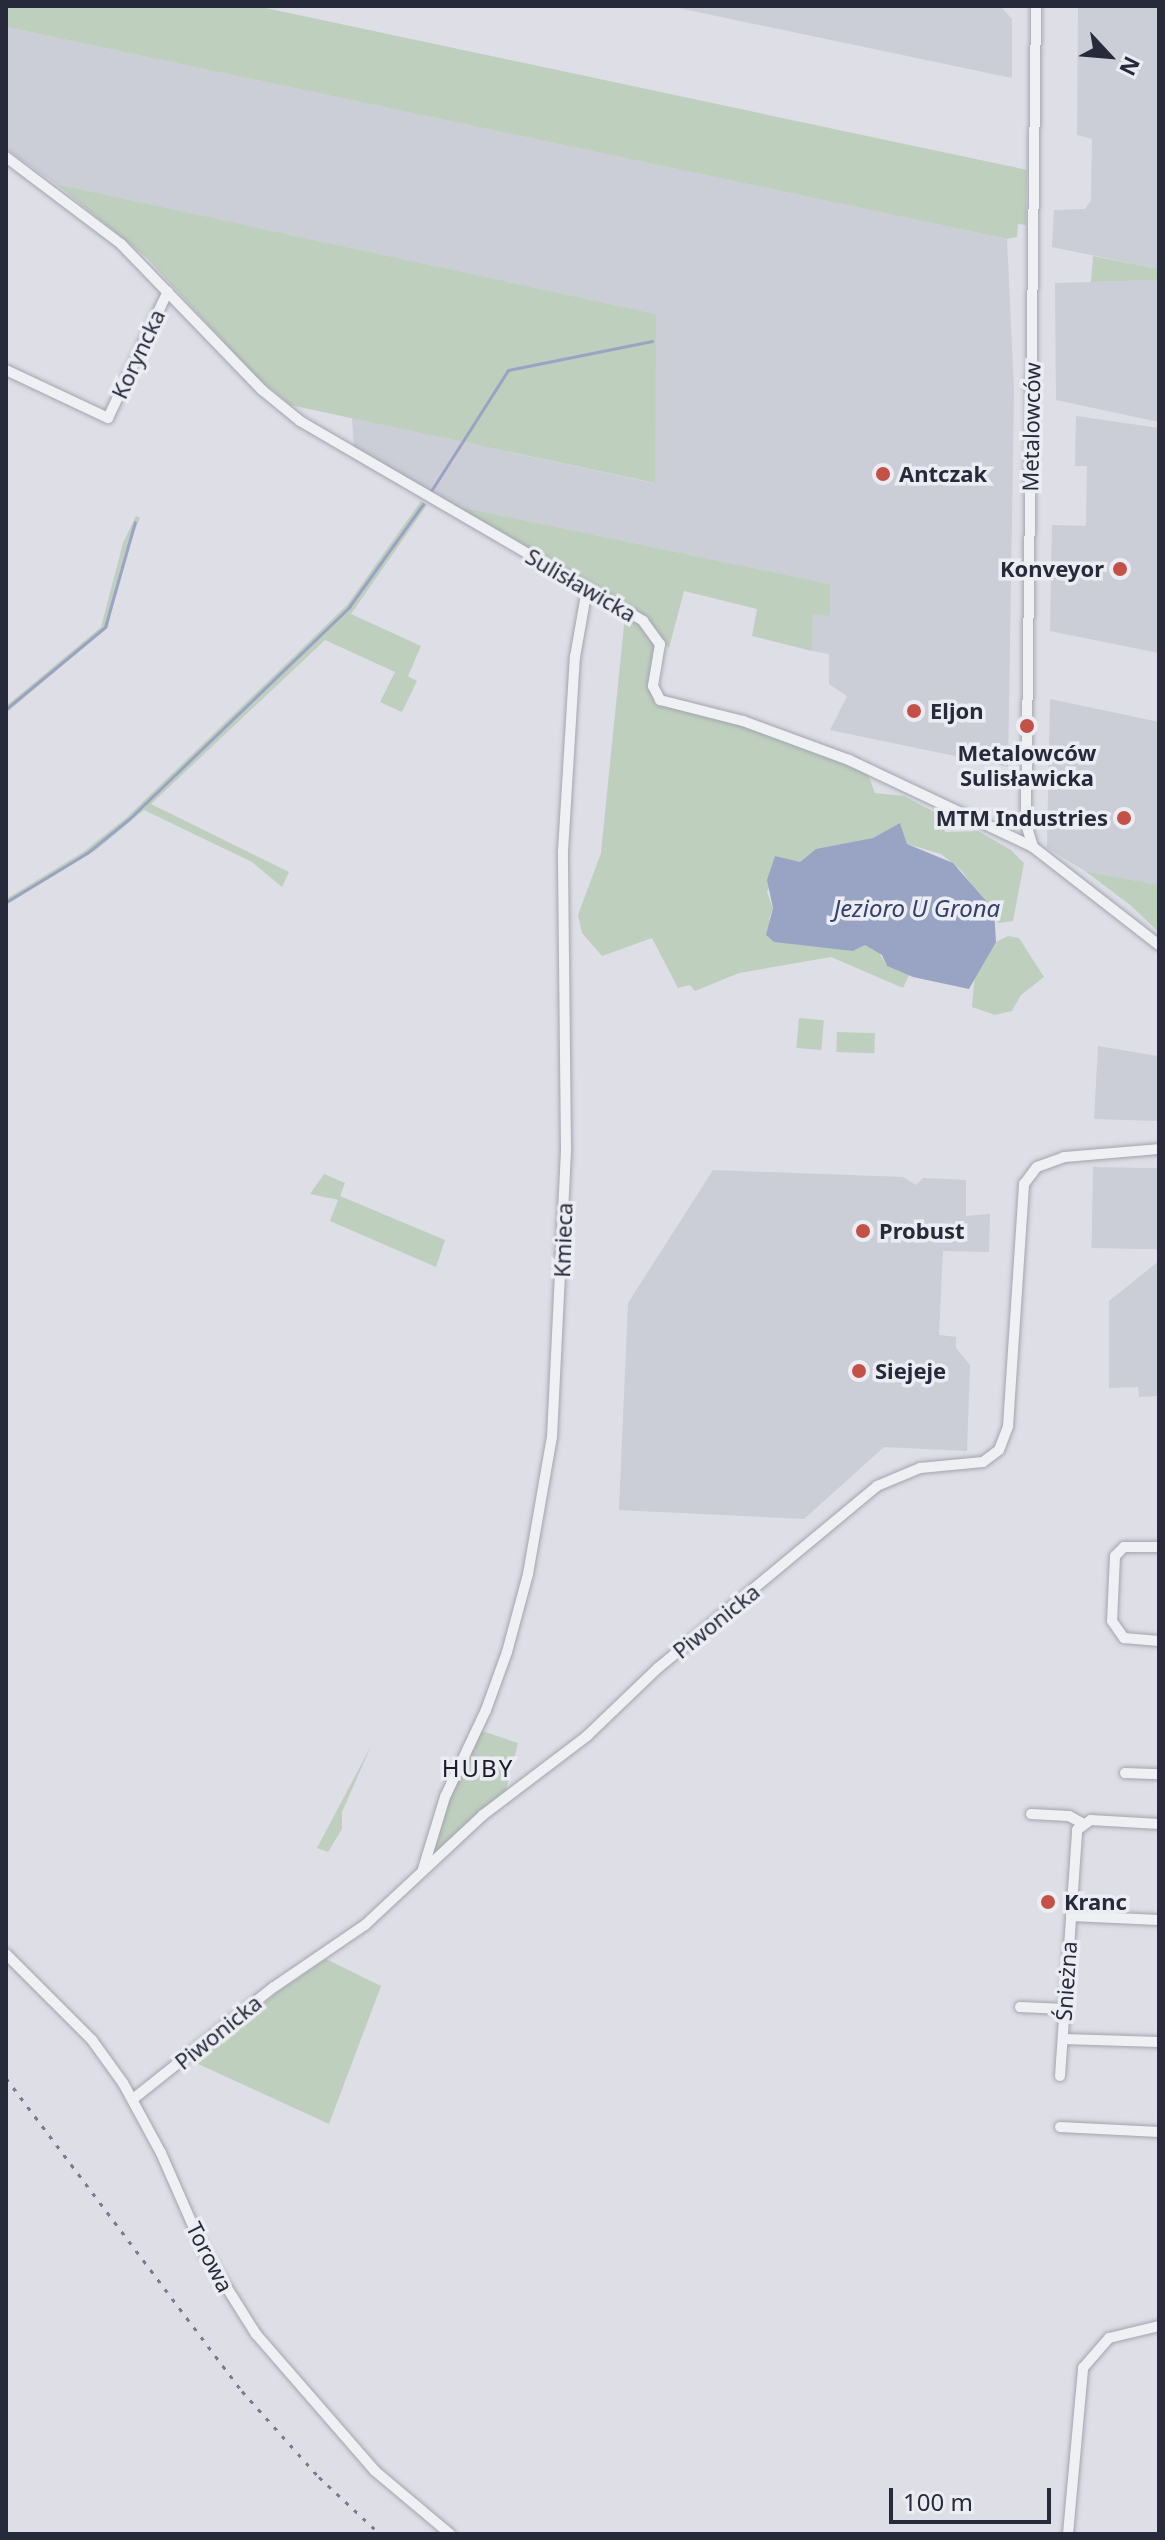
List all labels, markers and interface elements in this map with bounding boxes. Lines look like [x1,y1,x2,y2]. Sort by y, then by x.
north arrow [1069,16,1149,96]
text: N [1113,52,1148,81]
street label: Koryncka [106,305,170,403]
street label: Metalowców [1017,362,1045,492]
place label: Antczak [899,461,987,487]
marker: Antczak [874,465,892,483]
street label: Sulisławicka [521,543,641,627]
place label: Konveyor [1000,556,1104,582]
marker: Konveyor [1111,560,1129,578]
place label: Eljon [930,698,983,724]
marker: Eljon [905,702,923,720]
marker: Metalowców Sulisławicka [1018,717,1036,735]
place label: Metalowców Sulisławicka [958,739,1096,790]
place label: MTM Industries [936,805,1108,831]
marker: MTM Industries [1115,809,1133,827]
water label: Jezioro U Grona [834,894,1000,922]
street label: Kmieca [548,1202,578,1278]
place label: Probust [879,1218,965,1244]
marker: Probust [854,1222,872,1240]
place label: Siejeje [875,1358,946,1384]
marker: Siejeje [850,1362,868,1380]
street label: Piwonicka [667,1578,765,1664]
district label: HUBY [442,1754,514,1782]
place label: Kranc [1064,1889,1127,1915]
marker: Kranc [1039,1893,1057,1911]
street label: Śnieżna [1050,1940,1082,2022]
street label: Piwonicka [169,1989,267,2075]
street label: Torowa [181,2218,239,2296]
scale bar [893,2472,1055,2522]
text: 100 m [903,2485,973,2518]

